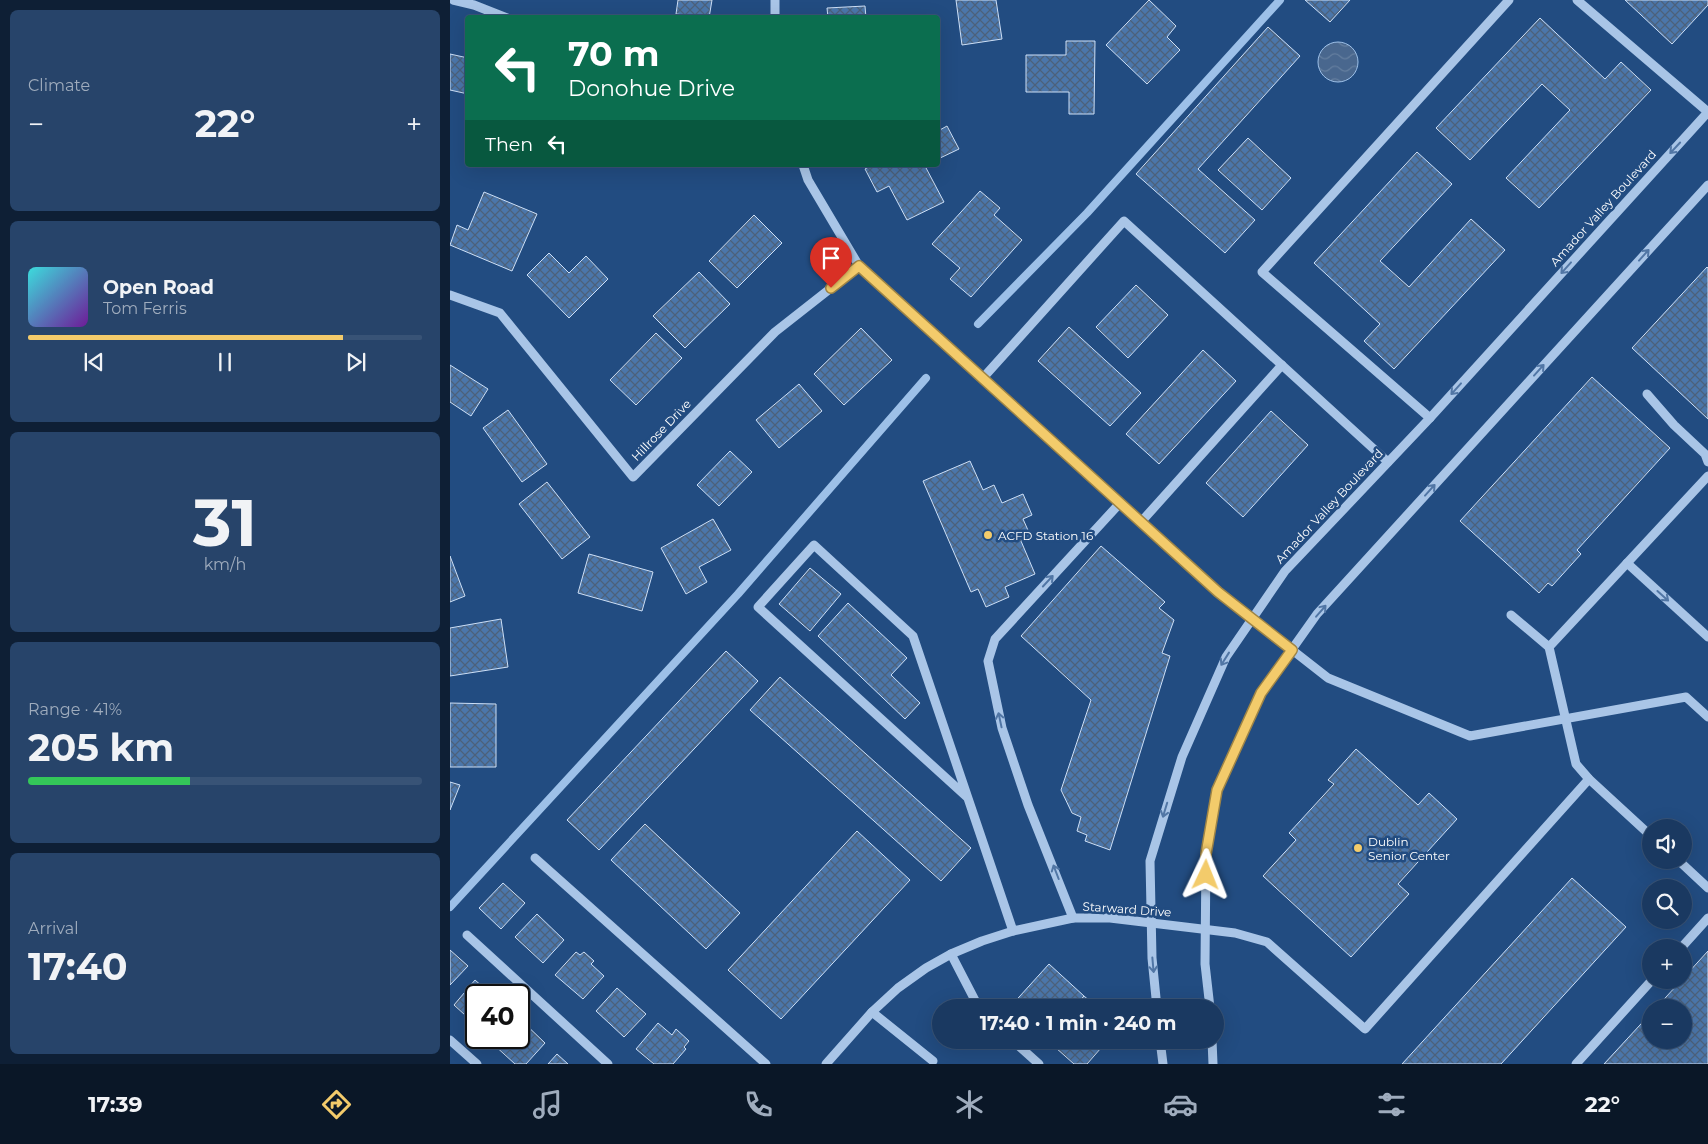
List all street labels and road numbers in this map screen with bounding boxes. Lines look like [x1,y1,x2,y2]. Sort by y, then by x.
street label: Amador Valley Boulevard [1547,147,1659,269]
street label: Hillrose Drive [628,396,694,464]
street label: Amador Valley Boulevard [1272,446,1386,566]
street label: Starward Drive [1082,898,1172,920]

